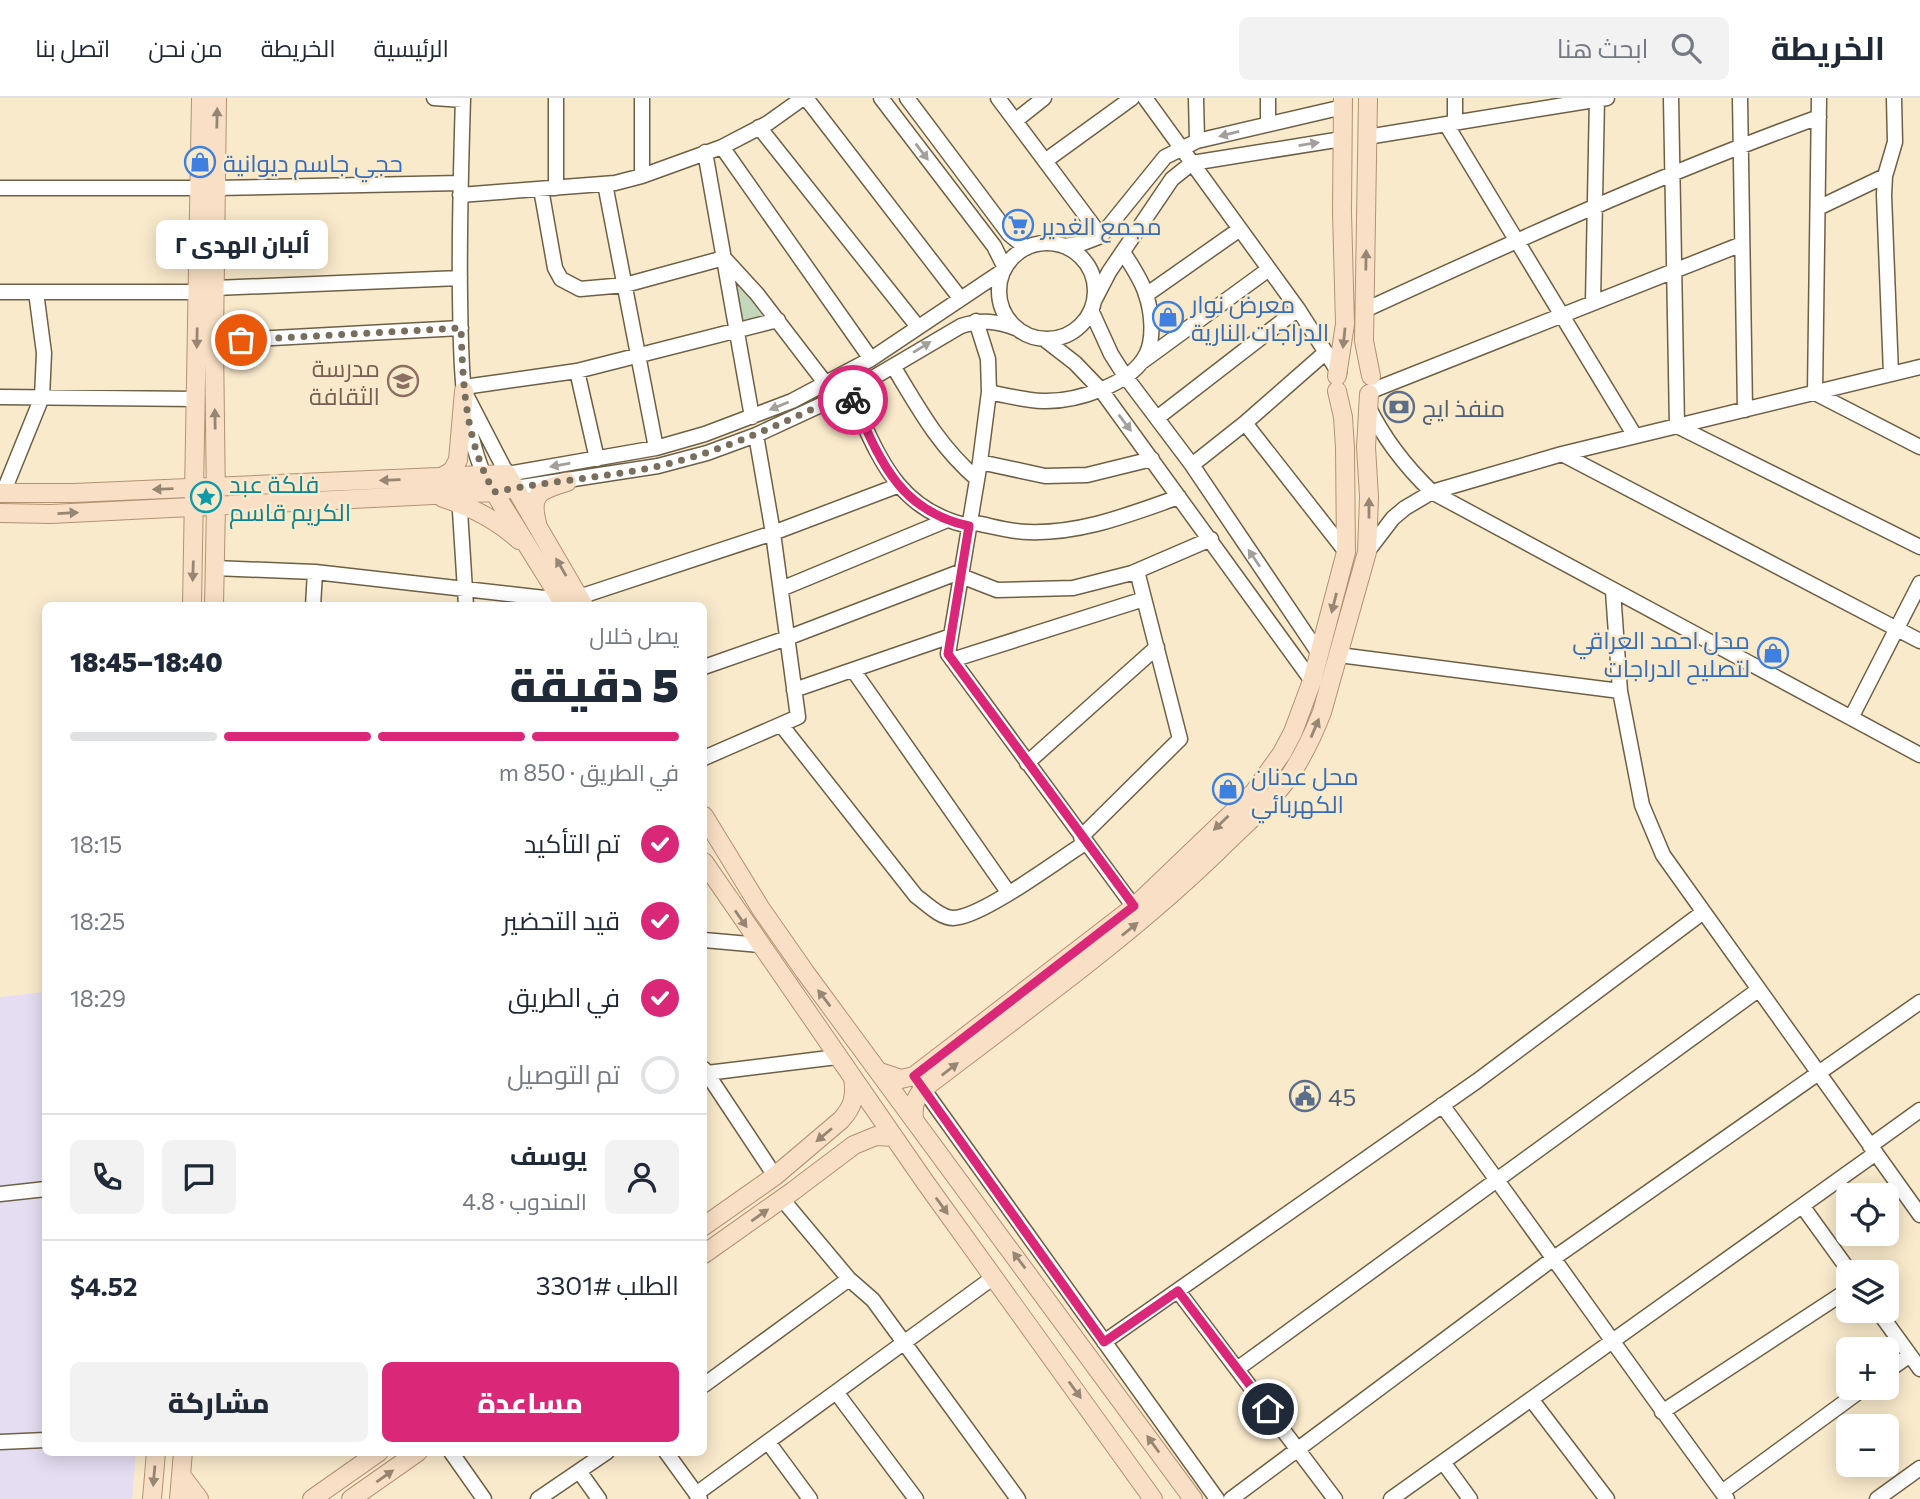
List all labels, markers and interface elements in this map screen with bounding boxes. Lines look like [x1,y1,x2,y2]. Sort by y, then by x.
search box [1239,17,1729,80]
text: الخريطة [1771,26,1885,67]
icon: search [1667,29,1705,67]
text: ابحث هنا [1557,32,1649,63]
text: اتصل بنا [35,33,110,62]
text: من نحن [148,33,223,62]
text: الخريطة [261,33,336,62]
text: الرئيسية [374,33,449,62]
one-way arrow [211,106,223,128]
one-way arrow [1217,129,1239,140]
one-way arrow [1298,138,1320,149]
one-way arrow [915,143,929,161]
shop icon: حجي جاسم ديوانية [183,145,217,179]
place label: حجي جاسم ديوانية [223,148,403,183]
supermarket icon: مجمع الغدير [1001,208,1035,242]
place label: مجمع الغدير [1039,211,1162,243]
callout: ألبان الهدى ٢ [155,221,327,270]
text: ألبان الهدى ٢ [174,230,310,258]
one-way arrow [1360,249,1372,271]
place label: معرض نوار الدراجات النارية [1189,289,1329,346]
shop icon: معرض نوار الدراجات النارية [1151,300,1185,334]
pin [211,310,271,370]
icon: bag [222,321,260,359]
one-way arrow [191,327,203,349]
one-way arrow [1338,327,1349,349]
one-way arrow [913,341,932,354]
place label: مدرسة الثقافة [309,353,380,410]
school or university icon: مدرسة الثقافة [386,364,420,398]
courier [818,365,888,435]
icon: bike [834,381,872,419]
bank icon: منفذ ايج [1382,390,1416,424]
place label: منفذ ايج [1422,393,1505,425]
one-way arrow [768,401,789,412]
one-way arrow [209,407,221,429]
one-way arrow [1118,414,1132,432]
one-way arrow [549,460,571,471]
place label: فلكة عبد الكريم قاسم [229,469,351,529]
one-way arrow [379,474,401,485]
place icon: فلكة عبد الكريم قاسم [189,480,223,514]
one-way arrow [152,483,174,494]
one-way arrow [1363,497,1375,519]
one-way arrow [57,507,79,518]
one-way arrow [1248,548,1261,568]
one-way arrow [555,558,568,577]
one-way arrow [187,560,199,582]
one-way arrow [1328,593,1339,615]
text: يصل خلال [589,621,679,649]
place label: محل احمد العراقي لتصليح الدراجات [1572,625,1750,685]
shop icon: محل احمد العراقي لتصليح الدراجات [1756,636,1790,670]
text: 18:40–18:45 [70,646,223,677]
text: 5 دقيقة [510,655,679,711]
one-way arrow [1310,717,1321,738]
text: في الطريق · 850 m [499,758,679,786]
place label: محل عدنان الكهربائي [1251,761,1359,824]
shop icon: محل عدنان الكهربائي [1211,772,1245,806]
one-way arrow [1213,815,1230,832]
icon: check [641,825,679,863]
text: تم التأكيد [524,827,620,858]
text: 18:15 [70,830,122,858]
icon: check [641,902,679,940]
text: قيد التحضير [503,904,620,935]
text: 18:25 [70,907,125,935]
one-way arrow [735,909,748,929]
one-way arrow [1120,922,1138,937]
icon: check [641,979,679,1017]
text: في الطريق [508,981,620,1012]
text: 18:29 [70,984,126,1012]
one-way arrow [817,989,831,1007]
text: تم التوصيل [507,1058,620,1089]
one-way arrow [941,1062,959,1076]
public building icon: 45 [1288,1079,1322,1113]
place label: 45 [1328,1082,1356,1111]
one-way arrow [815,1127,832,1142]
text: يوسف [510,1139,587,1170]
button: phone [70,1140,144,1214]
button: chat [162,1140,236,1214]
button: person [605,1140,679,1214]
map controls [1836,1183,1899,1477]
button: locate [1836,1183,1899,1246]
text: المندوب · 4.8 [462,1187,587,1215]
one-way arrow [935,1197,949,1215]
one-way arrow [750,1209,769,1222]
one-way arrow [1012,1251,1026,1269]
button: layers [1836,1260,1899,1323]
text: الطلب #3301 [536,1269,679,1300]
text: $4.52 [70,1270,138,1301]
button: + [1836,1337,1899,1400]
button: مشاركة [70,1362,368,1442]
button: مساعدة [382,1362,679,1442]
pin [1238,1379,1298,1439]
one-way arrow [1068,1381,1082,1399]
icon: home [1249,1390,1287,1428]
button: − [1836,1414,1899,1477]
one-way arrow [1147,1435,1161,1453]
one-way arrow [149,1465,160,1487]
one-way arrow [376,1469,394,1483]

